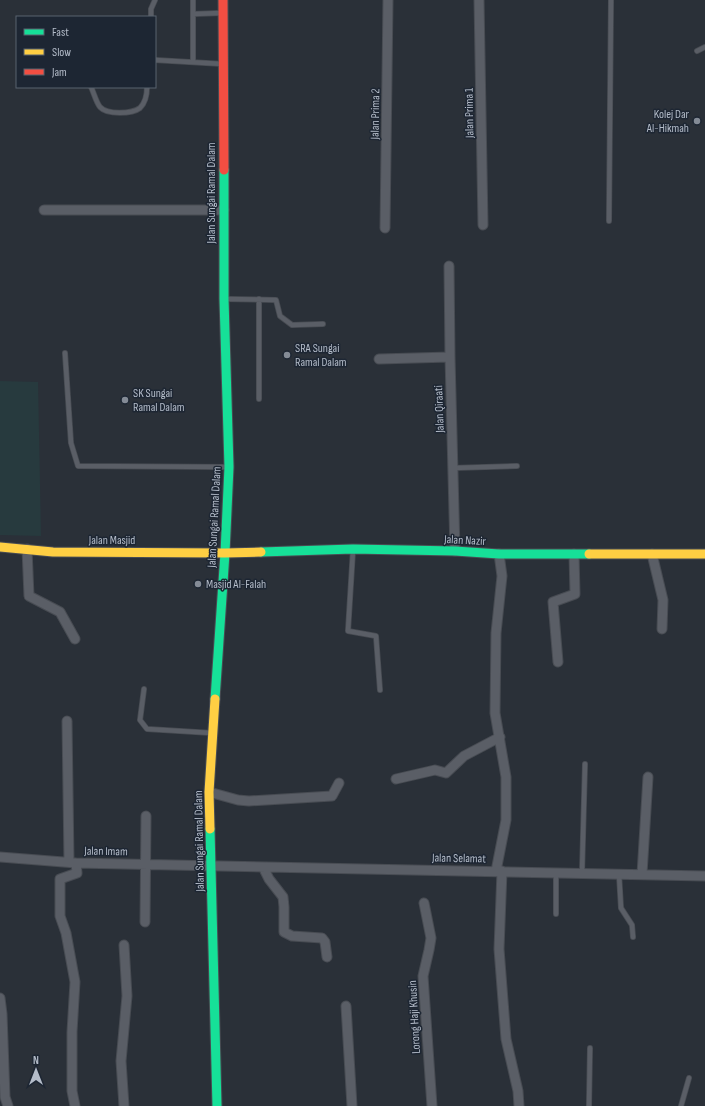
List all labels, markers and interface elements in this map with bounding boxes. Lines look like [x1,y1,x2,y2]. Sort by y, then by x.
legend [16,16,156,88]
text: Fast [52,25,69,40]
text: Slow [52,45,71,60]
text: Jam [51,65,67,80]
street label: Jalan Prima 1 [462,87,477,139]
street label: Jalan Prima 2 [368,88,383,141]
place label: Kolej Dar Al-Hikmah [646,107,690,136]
marker: Kolej Dar Al-Hikmah [692,116,702,126]
street label: Jalan Sungai Ramal Dalam [204,142,219,245]
place label: SRA Sungai Ramal Dalam [295,341,347,370]
marker: SRA Sungai Ramal Dalam [282,350,292,360]
street label: Jalan Qiraati [431,385,448,434]
place label: SK Sungai Ramal Dalam [133,386,185,415]
marker: SK Sungai Ramal Dalam [120,395,130,405]
street label: Jalan Sungai Ramal Dalam [204,466,225,569]
street label: Jalan Nazir [443,532,487,549]
street label: Jalan Masjid [88,533,135,548]
place label: Masjid Al-Falah [206,577,266,592]
marker: Masjid Al-Falah [193,579,203,589]
street label: Jalan Sungai Ramal Dalam [191,790,208,893]
street label: Jalan Imam [83,844,128,859]
street label: Jalan Selamat [431,851,486,866]
street label: Lorong Haji Khusin [405,980,424,1054]
north arrow [16,1050,56,1090]
text: N [33,1054,39,1067]

